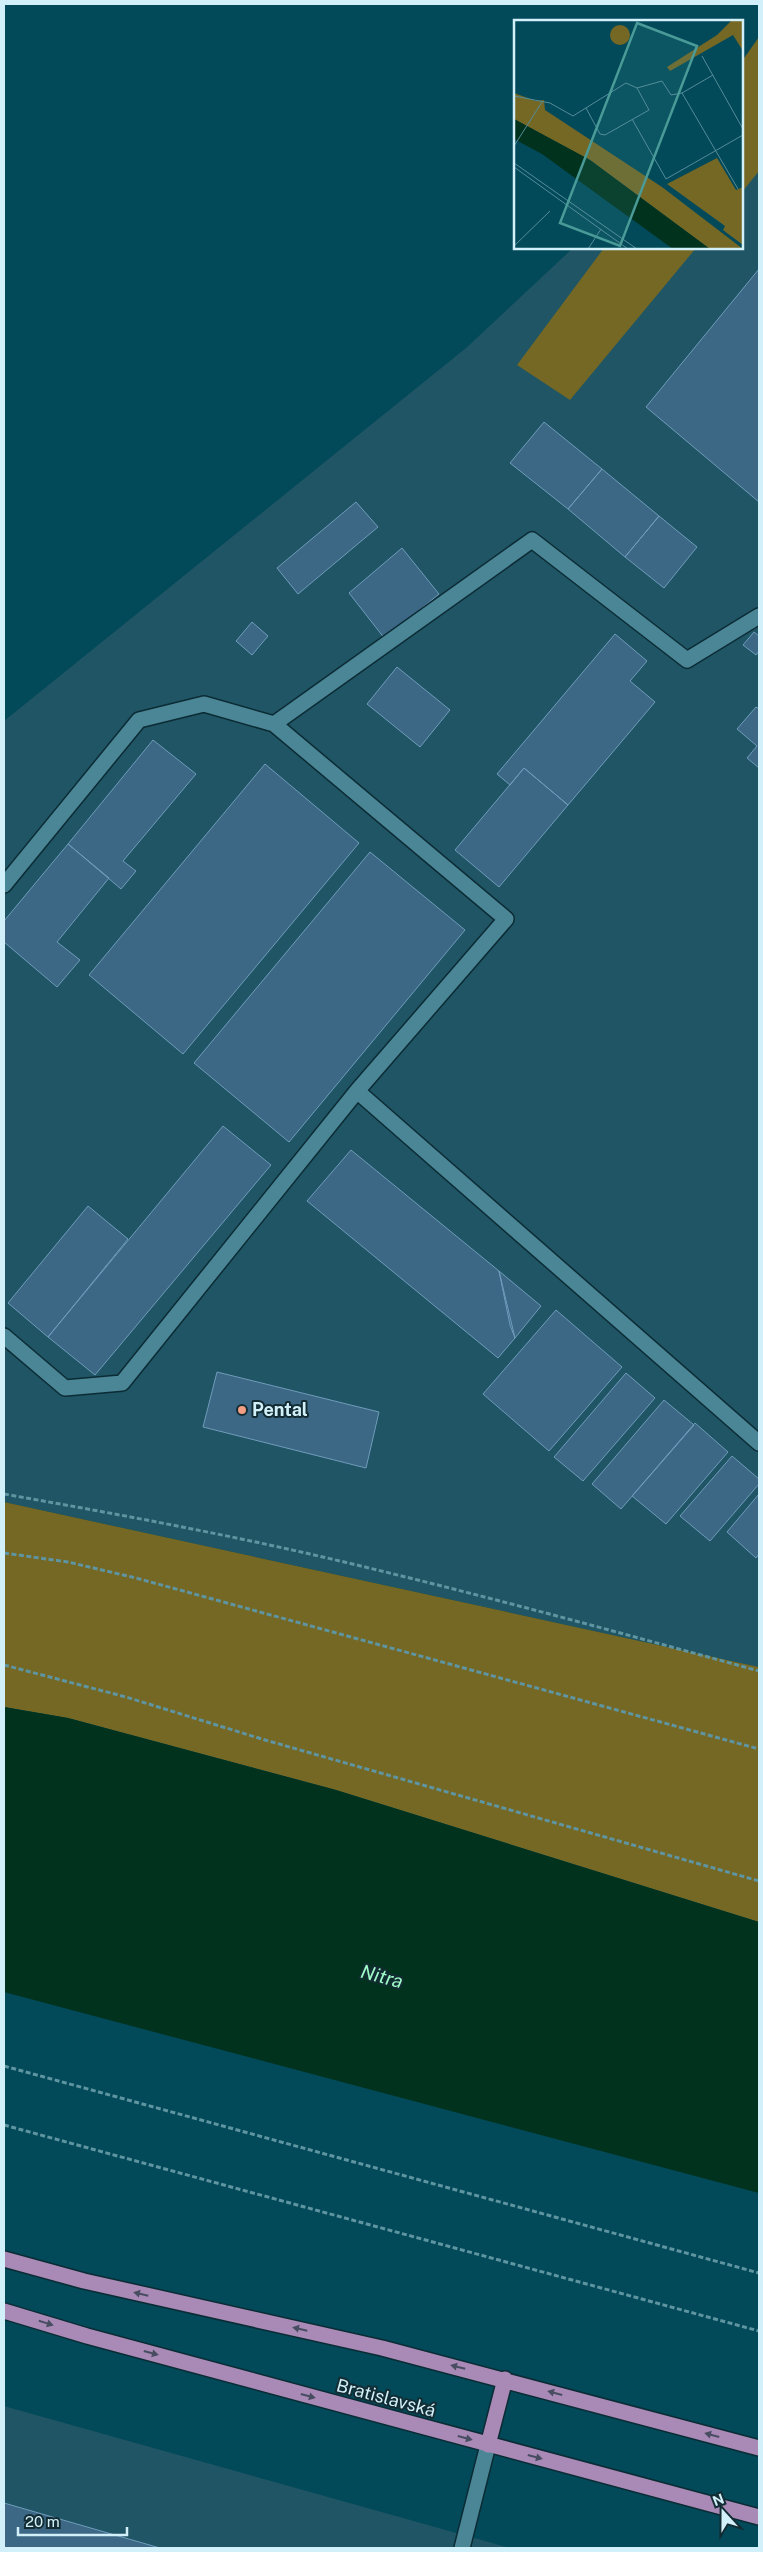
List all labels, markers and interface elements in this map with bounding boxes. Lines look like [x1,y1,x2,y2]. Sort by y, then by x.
inset map [514,20,743,249]
place label: Pental [252,1399,308,1420]
marker: Pental [236,1404,248,1416]
water label: Nitra [359,1960,405,1992]
one-way arrow [133,2289,149,2297]
one-way arrow [38,2320,53,2328]
one-way arrow [291,2325,307,2333]
one-way arrow [144,2349,159,2357]
one-way arrow [450,2363,465,2371]
street label: Bratislavská [334,2374,438,2421]
one-way arrow [548,2389,563,2397]
one-way arrow [300,2392,316,2400]
one-way arrow [705,2431,720,2439]
one-way arrow [457,2435,472,2443]
one-way arrow [528,2454,543,2462]
north arrow [698,2487,748,2537]
text: N [710,2490,726,2509]
scale bar [18,2504,126,2536]
text: 20 m [25,2513,60,2530]

